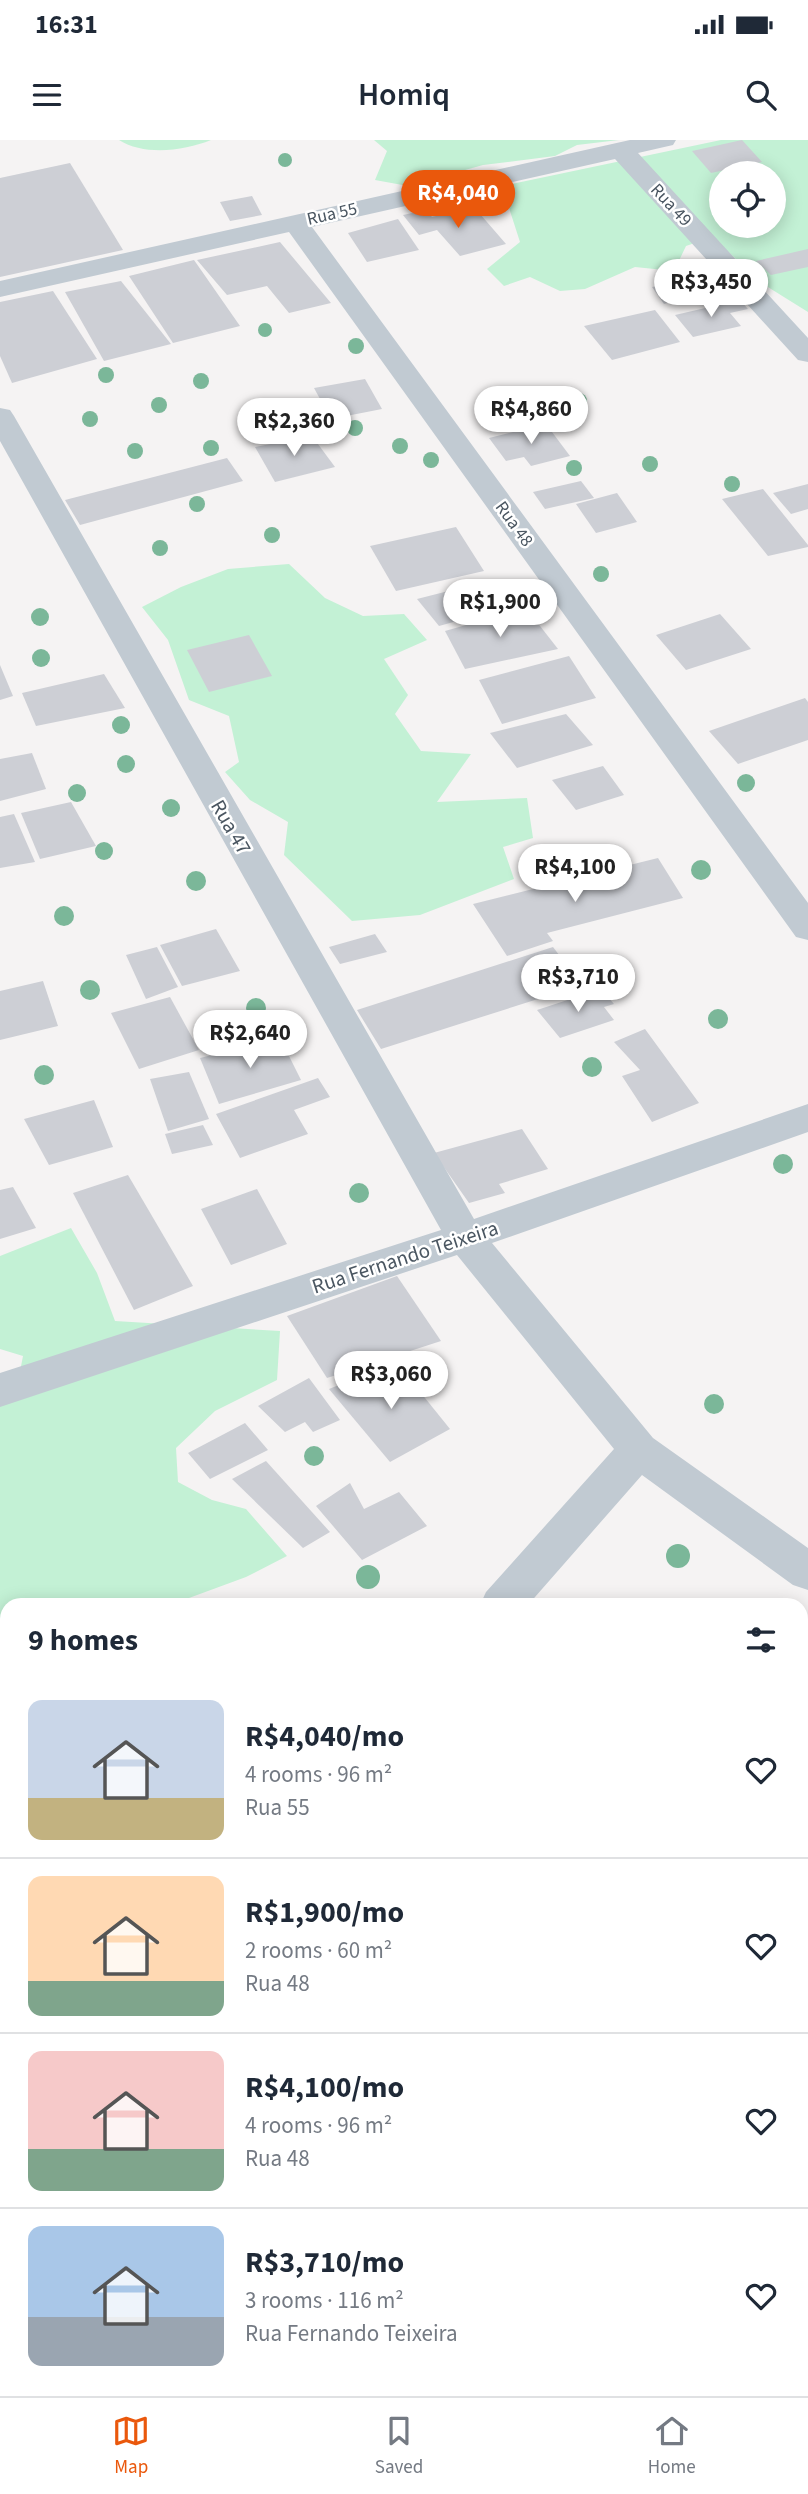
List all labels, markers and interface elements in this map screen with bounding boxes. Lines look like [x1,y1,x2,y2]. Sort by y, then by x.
text: 16:31 [35,6,98,43]
text: Homiq [358,72,450,118]
icon: menu [28,76,66,114]
icon: search [742,76,780,114]
map controls [709,161,786,238]
button: locate [709,161,786,238]
pin: R$4,040 [393,171,523,230]
text: R$4,040 [417,176,499,209]
street label: Rua 49 [645,178,697,232]
street label: Rua 55 [305,196,360,232]
pin: R$3,450 [646,260,776,319]
text: R$3,450 [670,265,752,298]
pin: R$4,860 [466,386,596,446]
text: R$4,860 [490,392,572,425]
pin: R$2,360 [229,398,359,458]
text: R$2,360 [253,404,335,437]
street label: Rua 48 [489,496,539,552]
pin: R$1,900 [435,580,565,639]
text: R$1,900 [459,585,541,618]
street label: Rua 47 [203,794,259,860]
pin: R$4,100 [510,844,640,904]
text: R$4,100 [534,850,616,883]
pin: R$3,710 [513,954,643,1014]
text: R$3,710 [537,960,619,993]
pin: R$2,640 [185,1010,315,1070]
text: R$2,640 [209,1016,291,1049]
street label: Rua Fernando Teixeira [308,1213,502,1301]
pin: R$3,060 [326,1352,456,1411]
text: R$3,060 [350,1357,432,1390]
text: 9 homes [28,1619,138,1662]
icon: filters [742,1621,780,1659]
text: R$4,040/mo [245,1715,404,1758]
icon: home [84,1728,168,1812]
icon: heart [742,1751,780,1789]
text: 4 rooms · 96 m² [245,1758,392,1791]
text: Rua 55 [245,1791,310,1824]
text: R$1,900/mo [245,1891,404,1934]
icon: home [84,1904,168,1988]
icon: heart [742,1927,780,1965]
text: 2 rooms · 60 m² [245,1934,392,1967]
text: Rua 48 [245,1967,310,2000]
text: R$4,100/mo [245,2066,404,2109]
icon: home [84,2079,168,2163]
icon: heart [742,2102,780,2140]
text: 4 rooms · 96 m² [245,2109,392,2142]
text: Rua 48 [245,2142,310,2175]
text: R$3,710/mo [245,2241,404,2284]
icon: home [84,2254,168,2338]
icon: heart [742,2277,780,2315]
text: 3 rooms · 116 m² [245,2284,404,2317]
text: Rua Fernando Teixeira [245,2317,458,2350]
tab: Map [112,2412,150,2481]
tab: Saved [375,2412,423,2481]
tab: Home [648,2412,696,2481]

